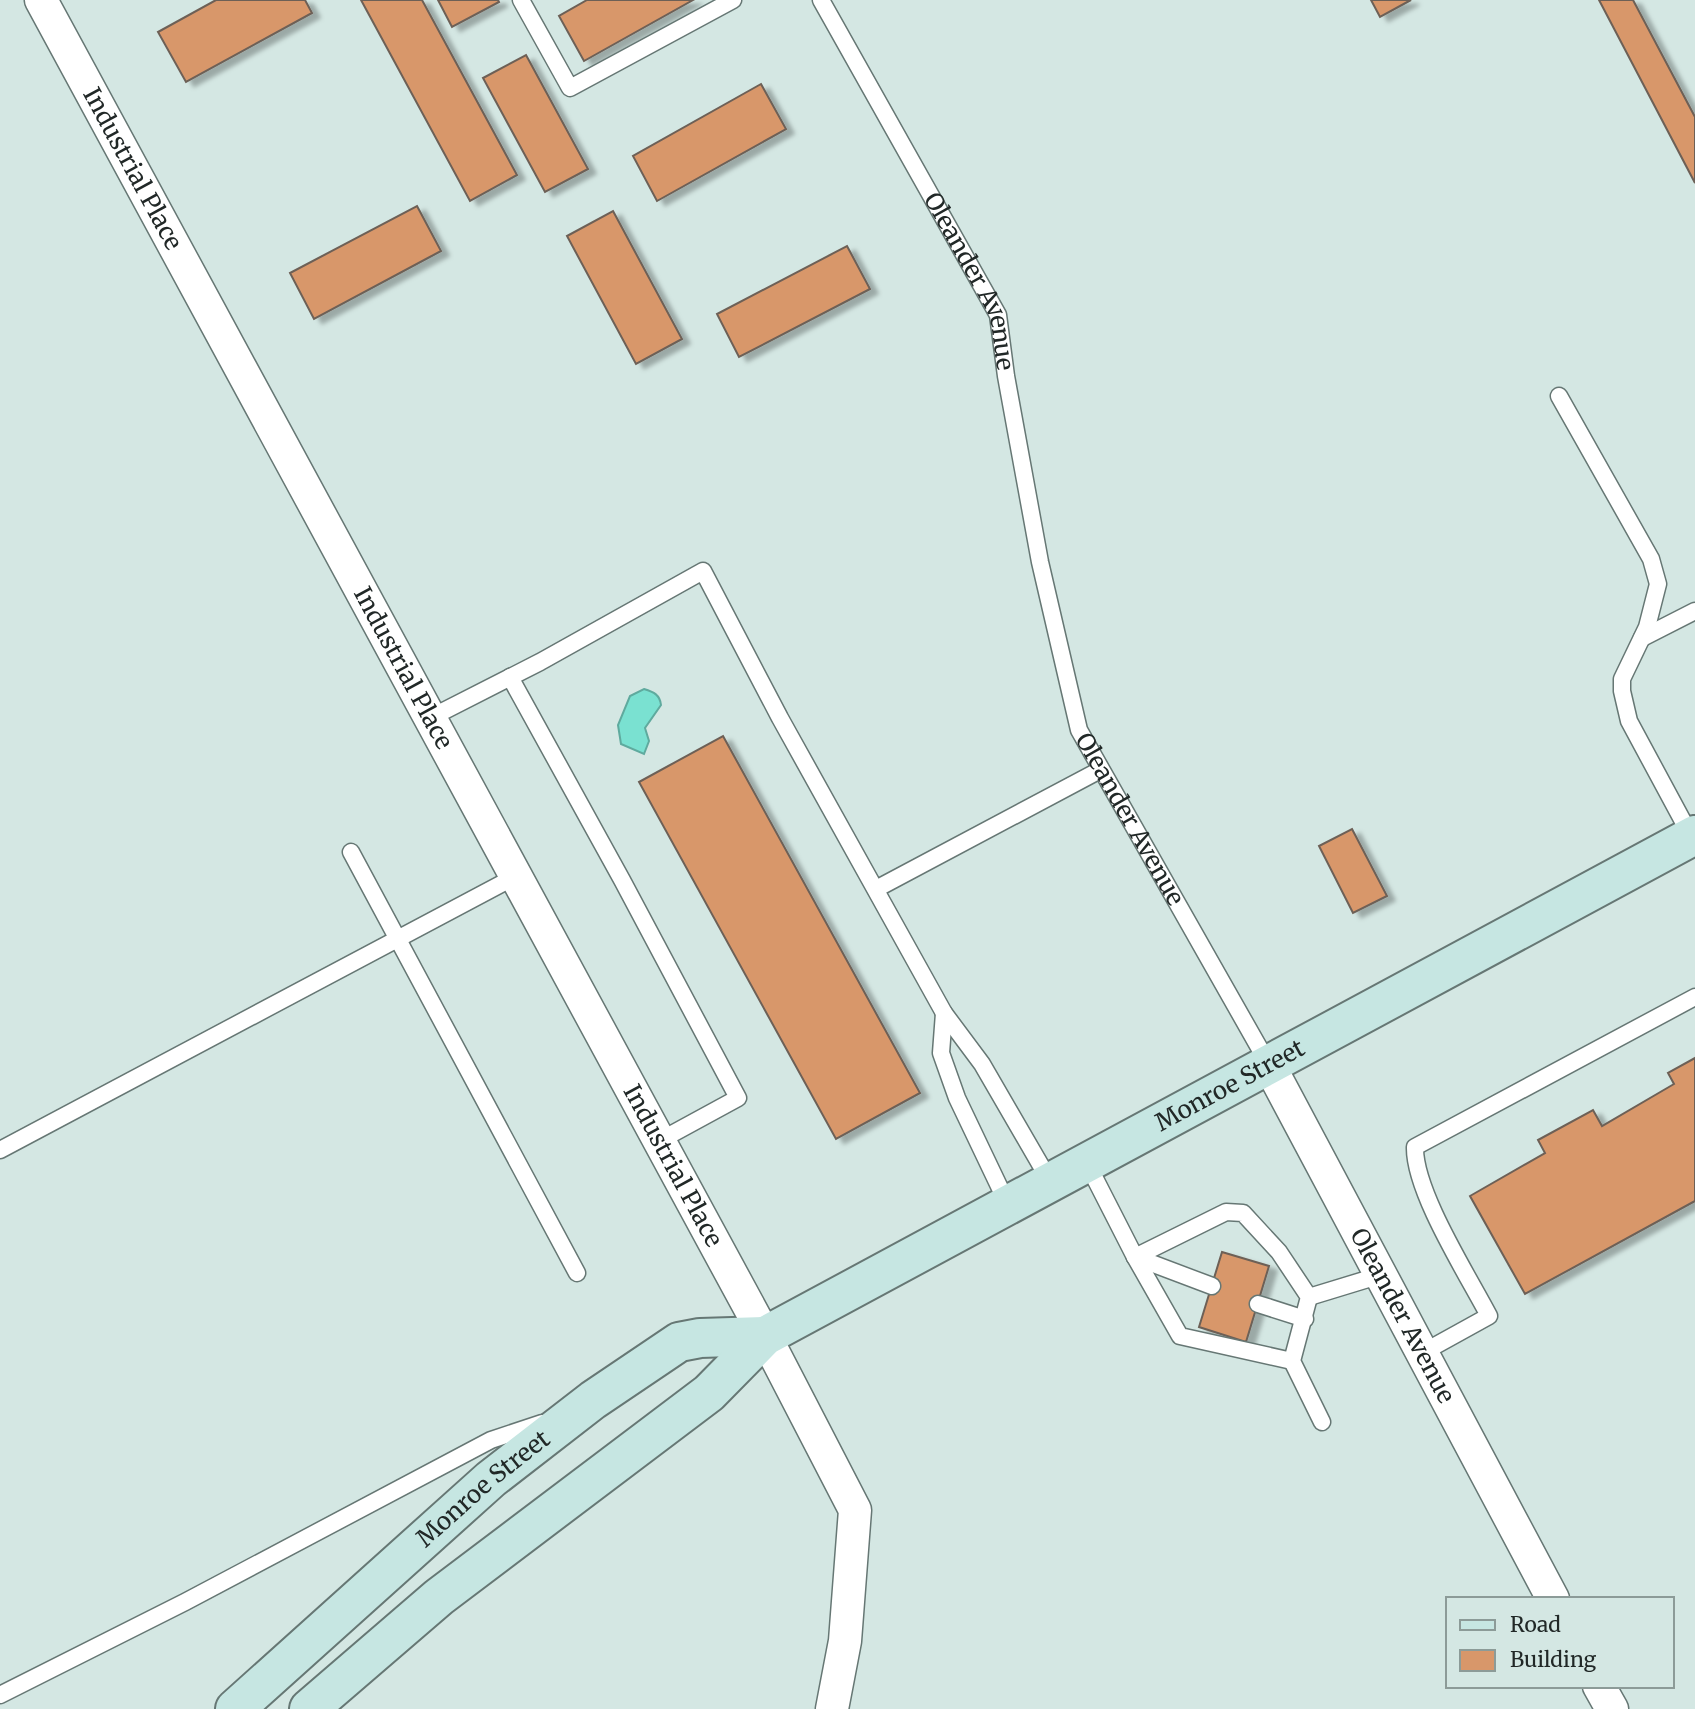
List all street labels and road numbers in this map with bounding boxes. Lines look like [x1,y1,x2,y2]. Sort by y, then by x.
street label: Industrial Place [76,82,189,255]
street label: Oleander Avenue [917,187,1021,372]
street label: Industrial Place [347,581,460,754]
street label: Oleander Avenue [1069,727,1191,911]
street label: Monroe Street [1150,1032,1310,1138]
street label: Industrial Place [617,1079,730,1252]
street label: Oleander Avenue [1344,1223,1462,1408]
street label: Monroe Street [410,1423,556,1553]

